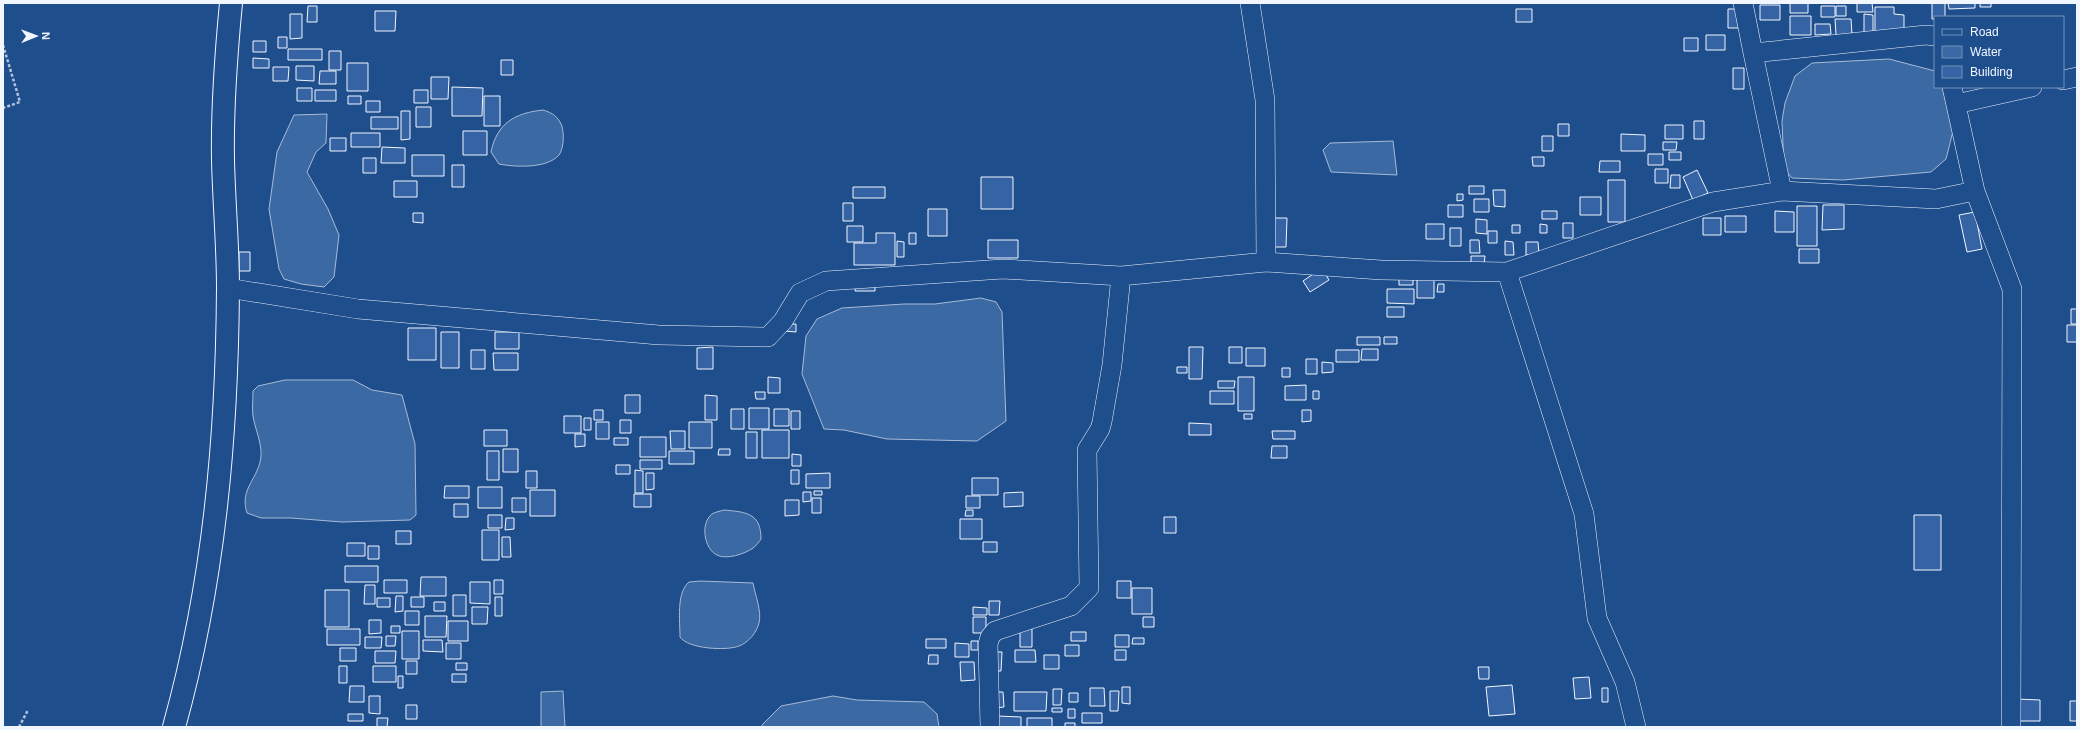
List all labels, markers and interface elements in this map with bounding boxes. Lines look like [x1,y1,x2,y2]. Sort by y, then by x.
north arrow [16,16,56,56]
legend [1934,16,2064,88]
text: Road [1970,25,1999,39]
text: N [40,32,52,40]
text: Water [1970,45,2002,59]
text: Building [1970,65,2013,79]

